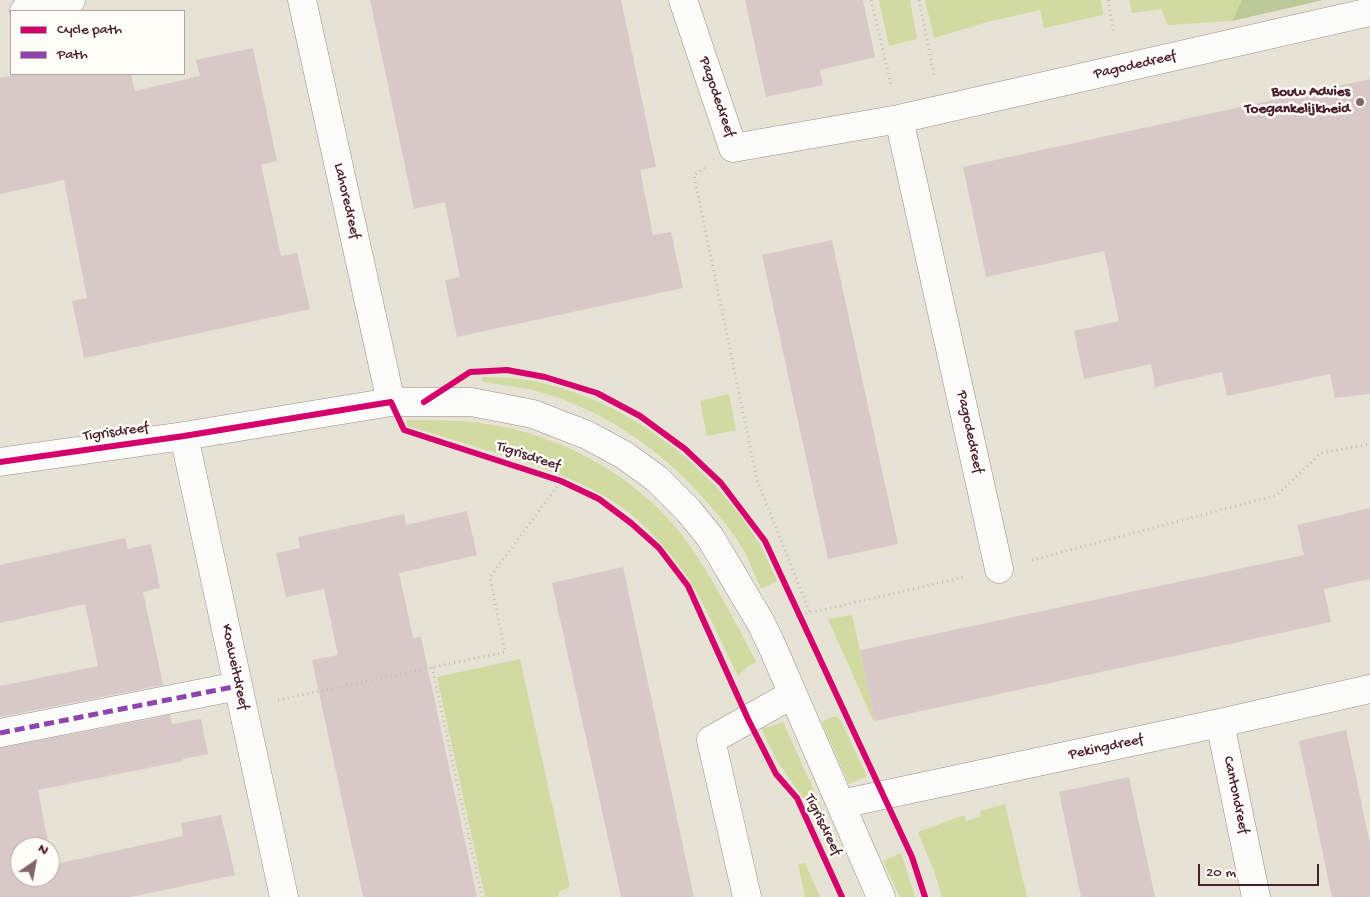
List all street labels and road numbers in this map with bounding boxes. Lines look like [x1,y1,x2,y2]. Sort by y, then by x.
street label: Pagodedreef [1092,48,1178,84]
street label: Pagodedreef [694,55,738,139]
street label: Lahoredreef [329,162,363,240]
street label: Pagodedreef [952,389,986,475]
street label: Tigrisdreef [82,420,150,446]
street label: Tigrisdreef [494,438,562,476]
street label: Koeweitdreef [216,623,252,711]
street label: Pekingdreef [1067,731,1145,765]
street label: Cantondreef [1218,755,1252,835]
street label: Tigrisdreef [799,791,845,859]

